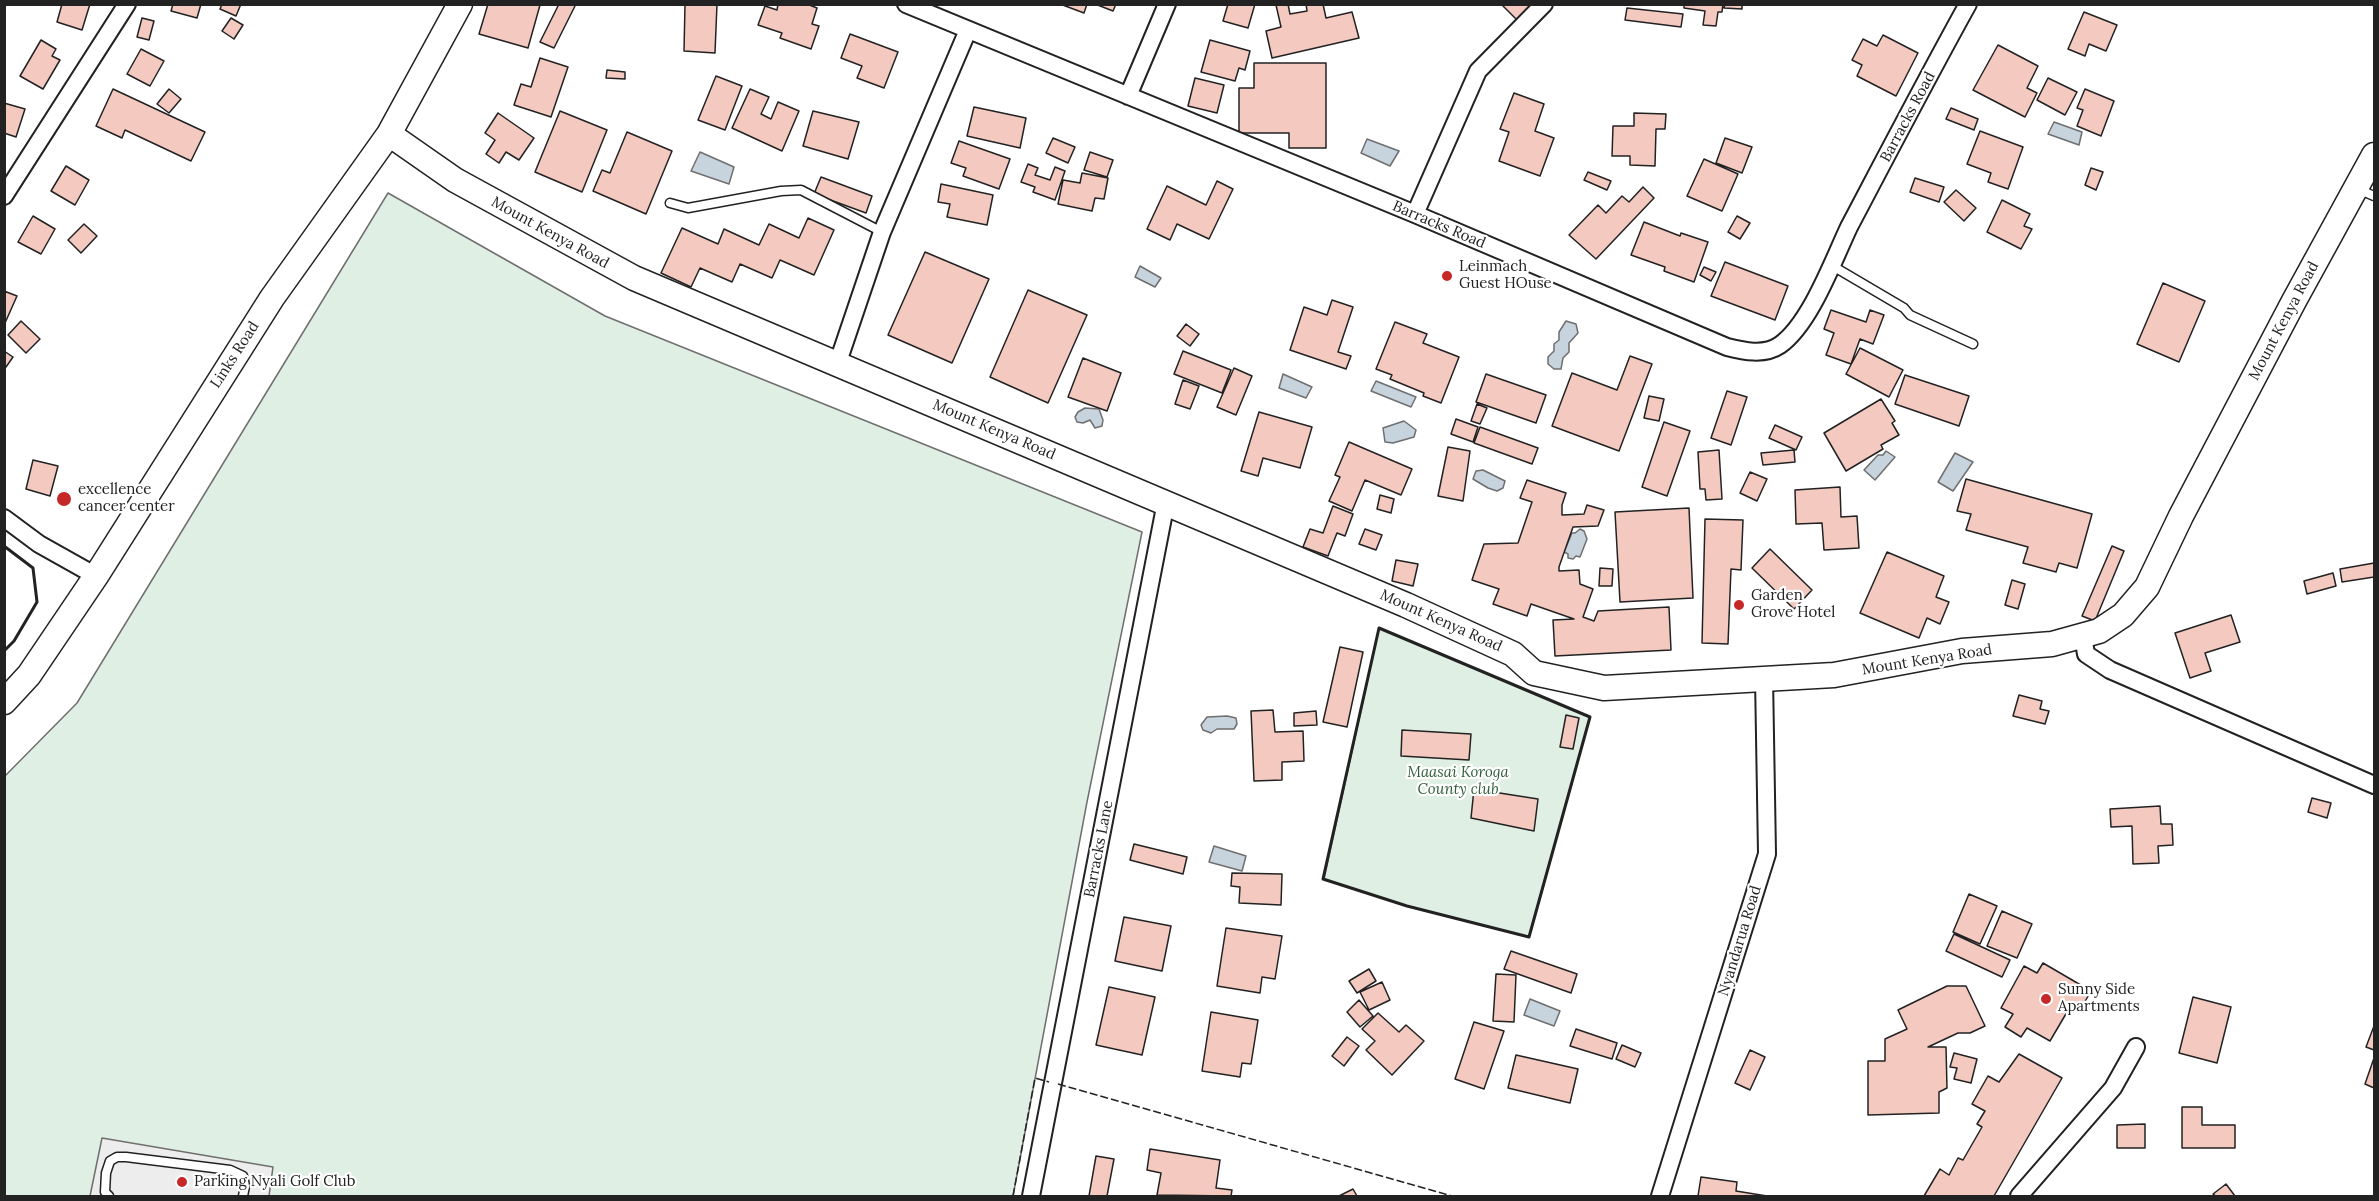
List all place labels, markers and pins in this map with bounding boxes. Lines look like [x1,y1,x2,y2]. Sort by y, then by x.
place label: Leinmach Guest HOuse [1459,258,1552,293]
marker: Leinmach Guest HOuse [1440,269,1454,283]
place label: excellence cancer center [78,481,175,516]
marker: excellence cancer center [55,490,73,508]
place label: Garden Grove Hotel [1751,587,1835,622]
marker: Garden Grove Hotel [1732,598,1746,612]
place label: Sunny Side Apartments [2058,981,2140,1016]
marker: Sunny Side Apartments [2039,992,2053,1006]
place label: Parking Nyali Golf Club [194,1173,356,1191]
marker: Parking Nyali Golf Club [175,1175,189,1189]

